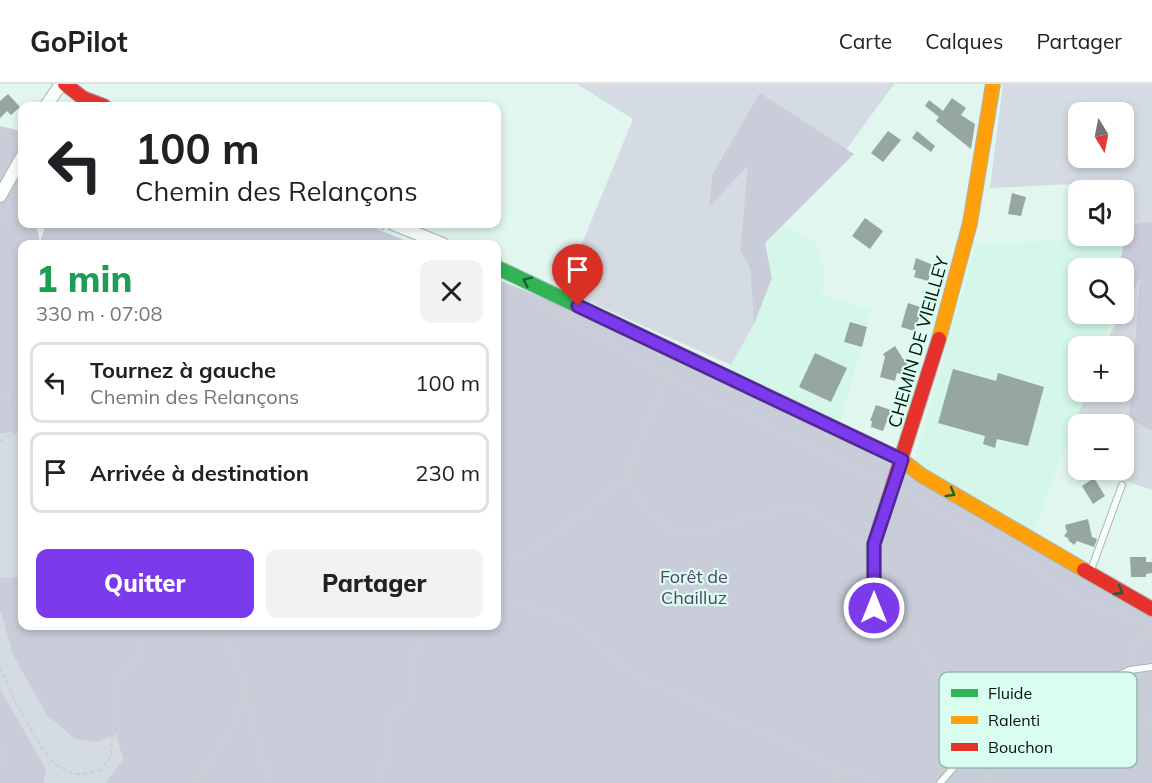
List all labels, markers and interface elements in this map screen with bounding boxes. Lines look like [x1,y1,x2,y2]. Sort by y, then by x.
text: GoPilot [30,24,128,59]
text: Carte [839,28,892,54]
text: Calques [925,28,1003,54]
text: Partager [1036,28,1122,54]
north arrow [1068,102,1134,168]
map controls [1068,102,1134,480]
text: 100 m [135,122,260,175]
icon: left [36,126,114,204]
text: Chemin des Relançons [135,174,418,208]
button: sound [1068,180,1134,246]
pin [552,244,603,306]
icon: arrive [561,253,594,286]
street label: CHEMIN DE VIEILLEY [883,253,954,430]
text: 1 min [36,256,132,301]
button: search [1068,258,1134,324]
button: close [420,260,483,323]
one-way arrow [523,277,534,289]
text: 330 m · 07:08 [36,301,162,326]
button: + [1068,336,1134,402]
text: Tournez à gauche [90,356,276,384]
icon: left [39,366,72,399]
text: 100 m [415,369,480,397]
text: Chemin des Relançons [90,384,299,409]
button: − [1068,414,1134,480]
icon: arrive [39,456,72,489]
text: Arrivée à destination [90,459,309,487]
text: 230 m [415,459,480,487]
one-way arrow [945,485,955,497]
button: Quitter [36,549,254,618]
button: Partager [266,549,483,618]
park label: Forêt de Chailluz [660,565,728,609]
position arrow [842,576,906,640]
one-way arrow [1113,584,1123,595]
legend [939,672,1137,768]
text: Fluide [988,683,1032,703]
text: Ralenti [988,710,1040,730]
text: Bouchon [988,737,1053,757]

